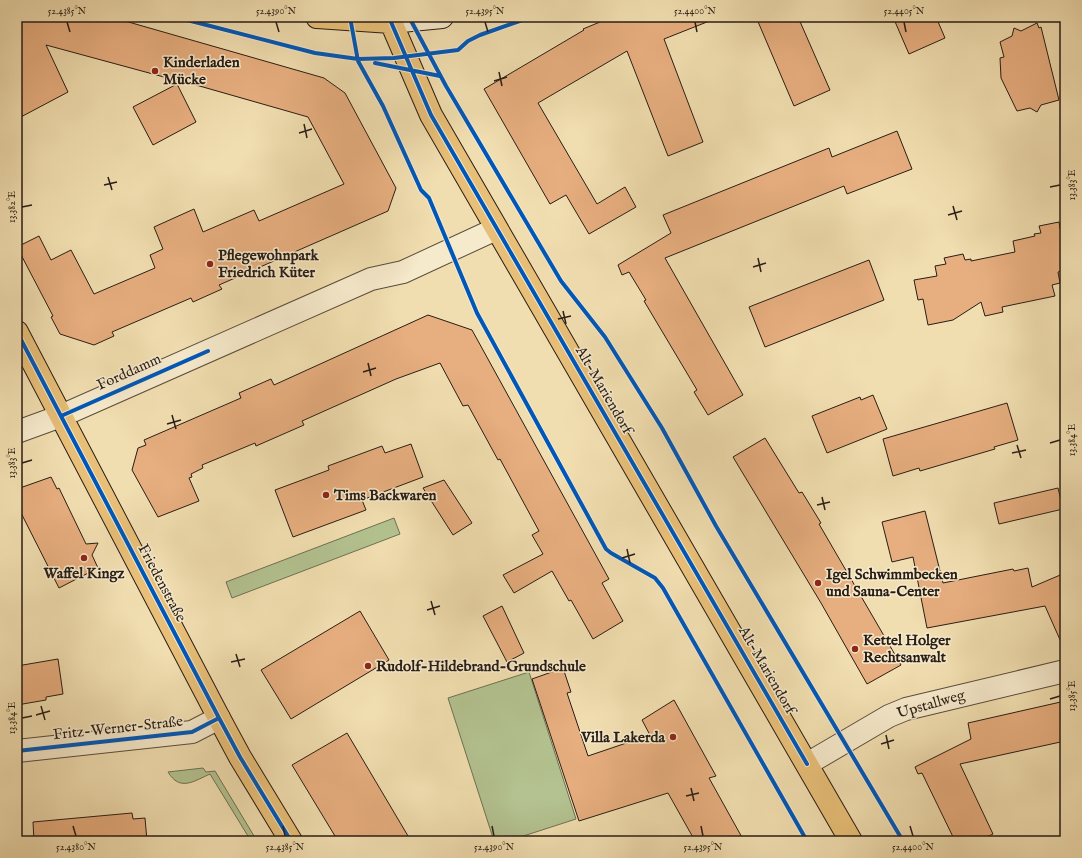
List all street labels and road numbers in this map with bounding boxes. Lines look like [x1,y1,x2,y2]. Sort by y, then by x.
street label: Alt-Mariendorf [571,342,638,440]
street label: Forddamm [94,349,165,395]
street label: Friedenstraße [134,541,191,625]
street label: Alt-Mariendorf [734,622,801,720]
street label: Upstallweg [895,685,968,723]
street label: Fritz-Werner-Straße [52,712,184,744]

